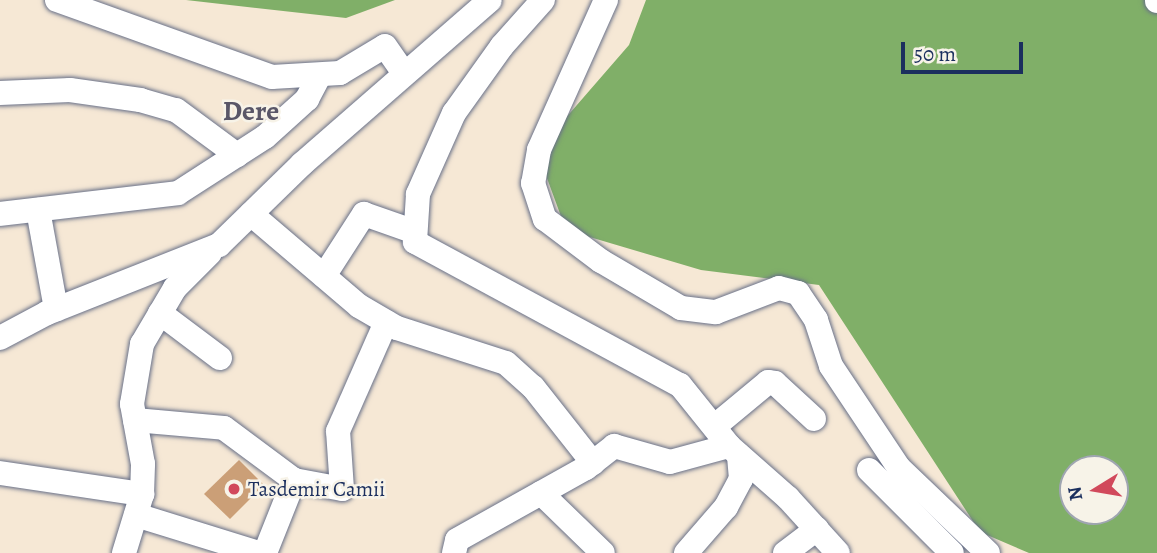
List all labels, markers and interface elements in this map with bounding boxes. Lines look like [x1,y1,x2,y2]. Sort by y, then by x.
scale bar [905,28,1028,72]
text: 50 m [914,40,956,68]
district label: Dere [223,94,279,128]
north arrow [1059,455,1129,525]
place label: Tasdemir Camii [248,476,385,502]
marker: Tasdemir Camii [226,481,242,497]
text: N [1061,484,1089,503]

